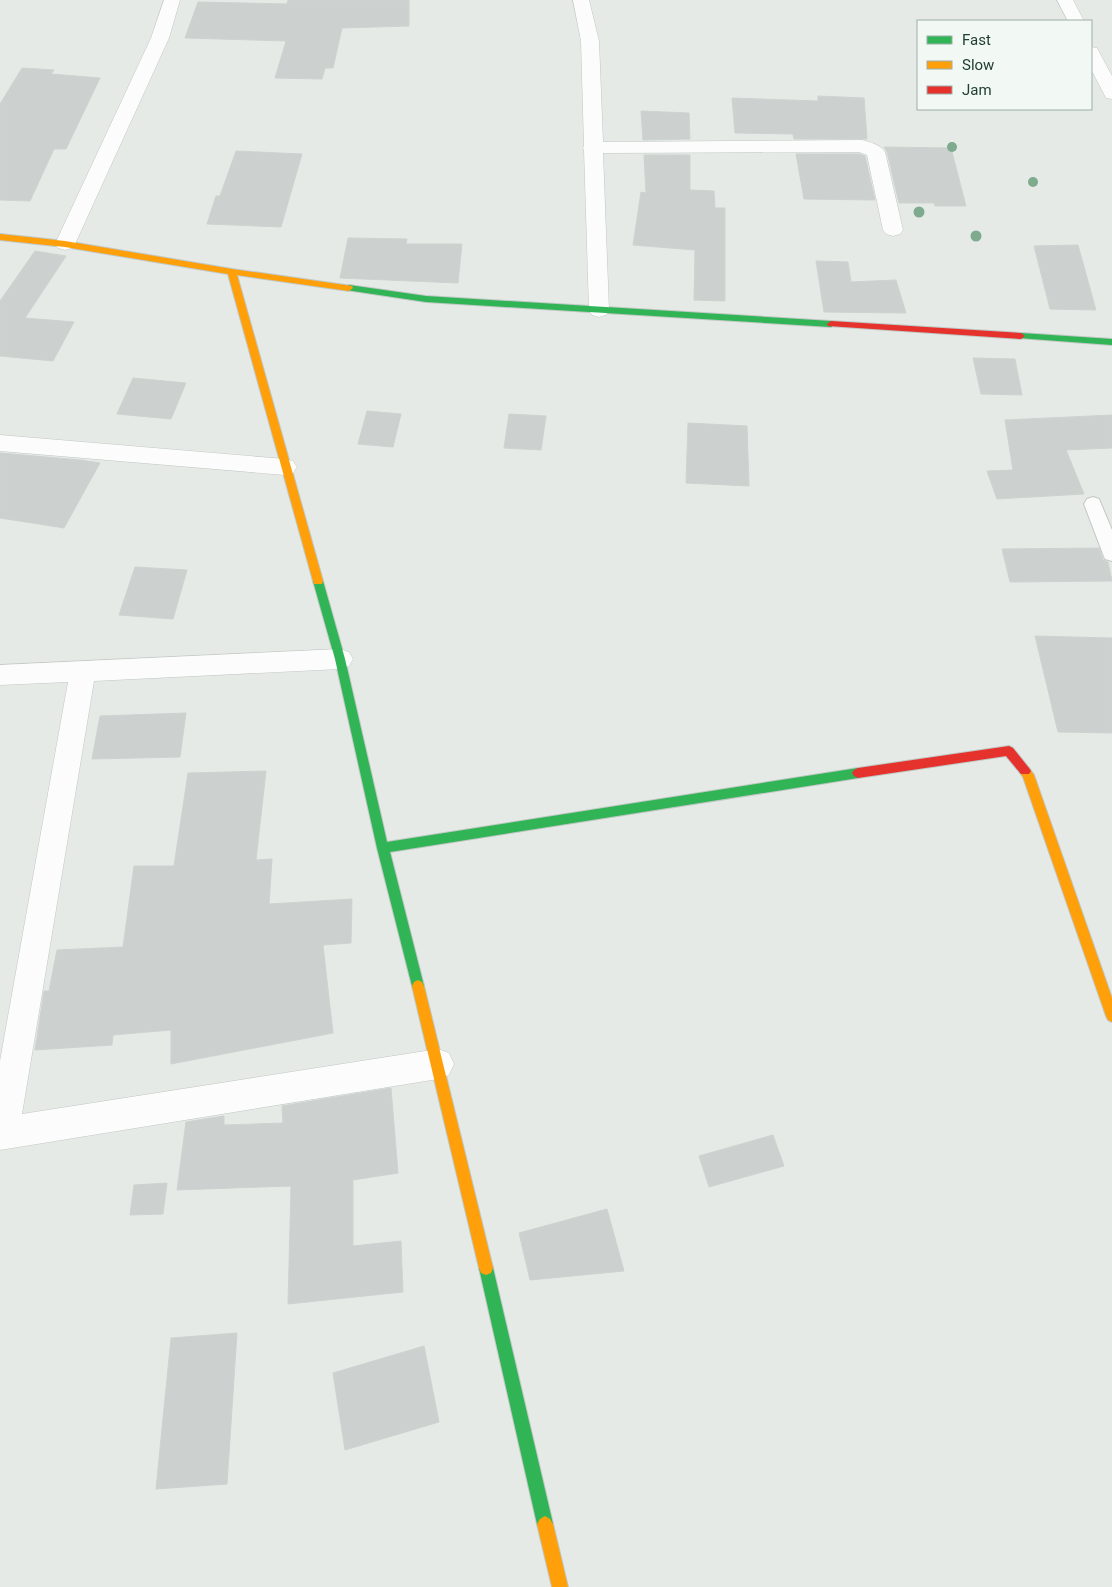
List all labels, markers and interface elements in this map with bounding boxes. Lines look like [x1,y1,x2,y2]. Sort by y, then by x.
legend [917,20,1092,110]
text: Fast [962,31,991,49]
text: Slow [962,56,994,74]
text: Jam [962,81,992,99]

